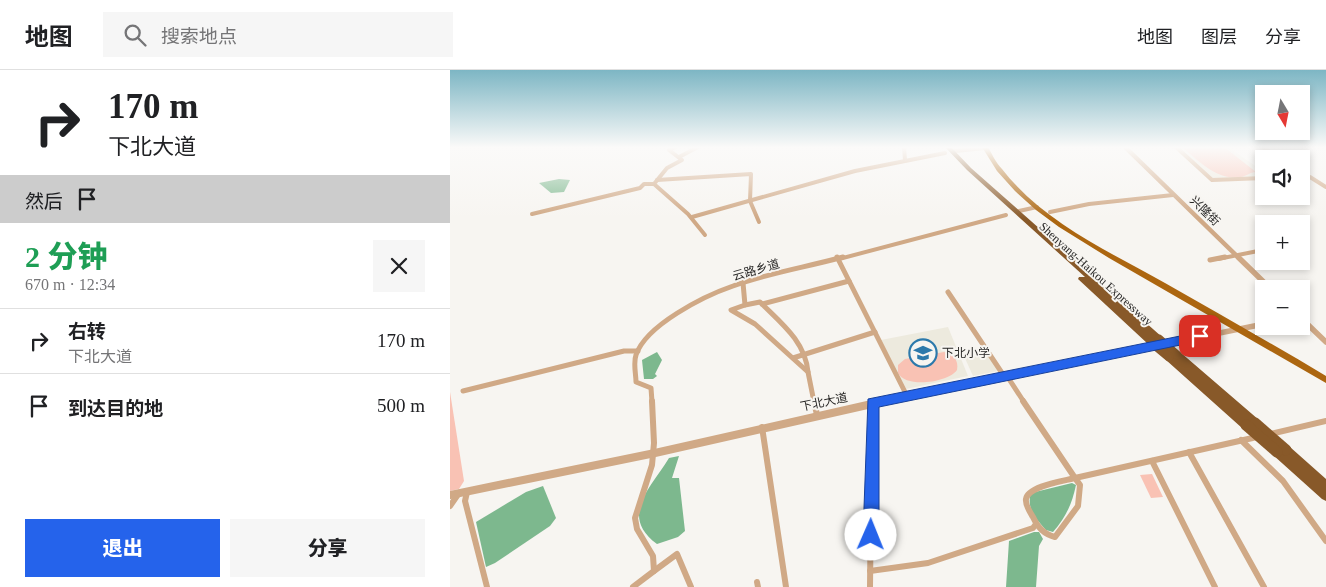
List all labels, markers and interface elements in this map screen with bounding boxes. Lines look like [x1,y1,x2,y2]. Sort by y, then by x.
search box [103,12,453,57]
icon: search [121,21,149,49]
text: 地图 [25,24,73,50]
text: 搜索地点 [161,26,237,47]
text: 地图 [1137,27,1173,47]
text: 图层 [1201,27,1237,47]
text: 分享 [1265,27,1301,47]
north arrow [1255,85,1310,140]
map controls [1255,85,1310,335]
text: 170 m [108,87,198,126]
icon: right [25,90,90,155]
text: 下北大道 [108,134,196,159]
button: sound [1255,150,1310,205]
icon: arrive [73,185,101,213]
text: 然后 [25,191,63,212]
street label: 兴隆街 [1187,193,1223,229]
button: + [1255,215,1310,270]
street label: Shenyang-Haikou Expressway [1036,219,1156,329]
text: 2 分钟 [25,240,108,273]
button: close [373,240,425,292]
street label: 云路乡道 [731,257,781,283]
text: 670 m · 12:34 [25,276,115,293]
button: − [1255,280,1310,335]
pin [1179,315,1221,357]
text: 右转 [68,321,106,342]
icon: arrive [1186,322,1214,350]
icon: right [25,327,53,355]
text: 170 m [377,330,425,351]
school or university icon: 下北小学 [908,338,938,368]
place label: 下北小学 [942,346,990,360]
text: 下北大道 [68,348,132,365]
street label: 下北大道 [799,390,849,414]
icon: arrive [25,392,53,420]
text: 500 m [377,395,425,416]
text: 到达目的地 [68,398,163,419]
position arrow [844,508,896,560]
button: 退出 [25,519,220,577]
button: 分享 [230,519,425,577]

